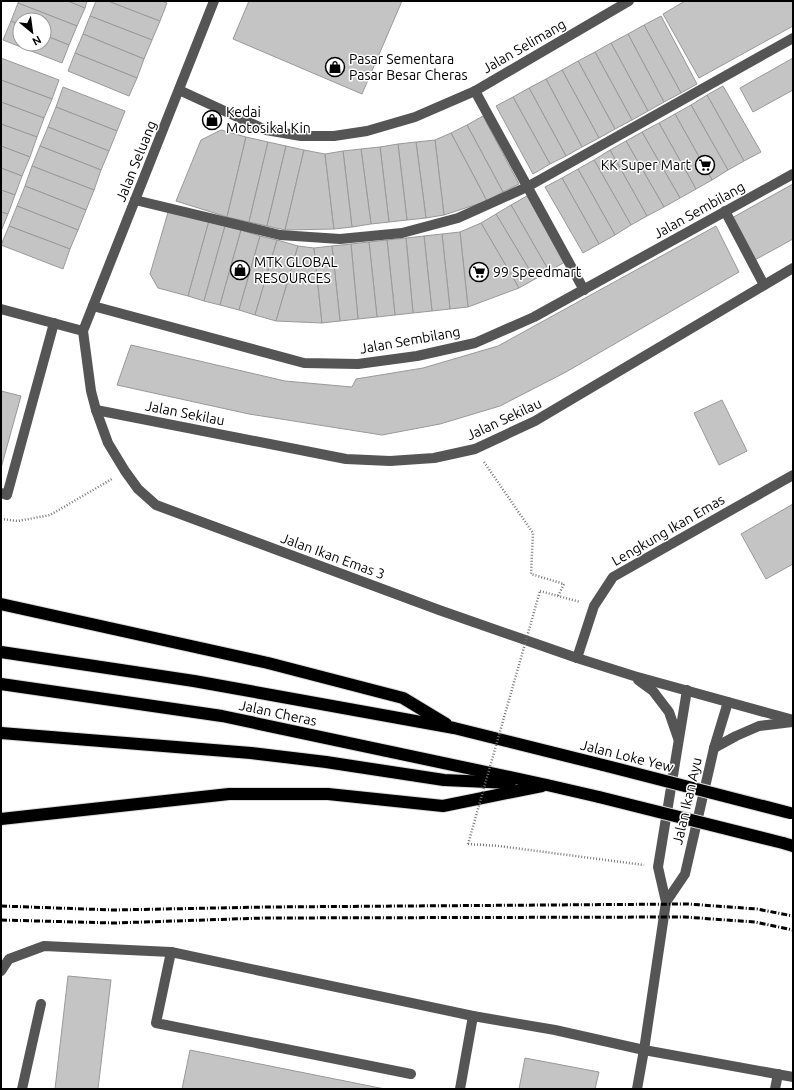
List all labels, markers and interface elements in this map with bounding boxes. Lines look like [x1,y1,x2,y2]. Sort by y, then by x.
north arrow [12,12,52,52]
street label: Jalan Selimang [479,16,569,76]
text: N [30,34,43,48]
place label: Pasar Sementara Pasar Besar Cheras [349,51,468,83]
shop icon: Pasar Sementara Pasar Besar Cheras [324,56,346,78]
place label: Kedai Motosikal Kin [226,104,311,136]
shop icon: Kedai Motosikal Kin [201,109,223,131]
street label: Jalan Seluang [112,118,160,204]
supermarket icon: KK Super Mart [694,154,716,176]
place label: KK Super Mart [601,157,691,173]
street label: Jalan Sembilang [651,178,747,242]
place label: MTK GLOBAL RESOURCES [254,254,338,286]
shop icon: MTK GLOBAL RESOURCES [229,259,251,281]
supermarket icon: 99 Speedmart [468,261,490,283]
place label: 99 Speedmart [493,264,582,280]
street label: Jalan Sembilang [358,323,462,357]
street label: Jalan Sekilau [464,395,544,443]
street label: Jalan Sekilau [144,397,226,429]
street label: Lengkung Ikan Emas [609,491,727,569]
street label: Jalan Ikan Emas 3 [279,530,387,582]
street label: Jalan Cheras [238,697,318,729]
street label: Jalan Loke Yew [579,737,675,775]
street label: Jalan Ikan Ayu [669,756,705,846]

